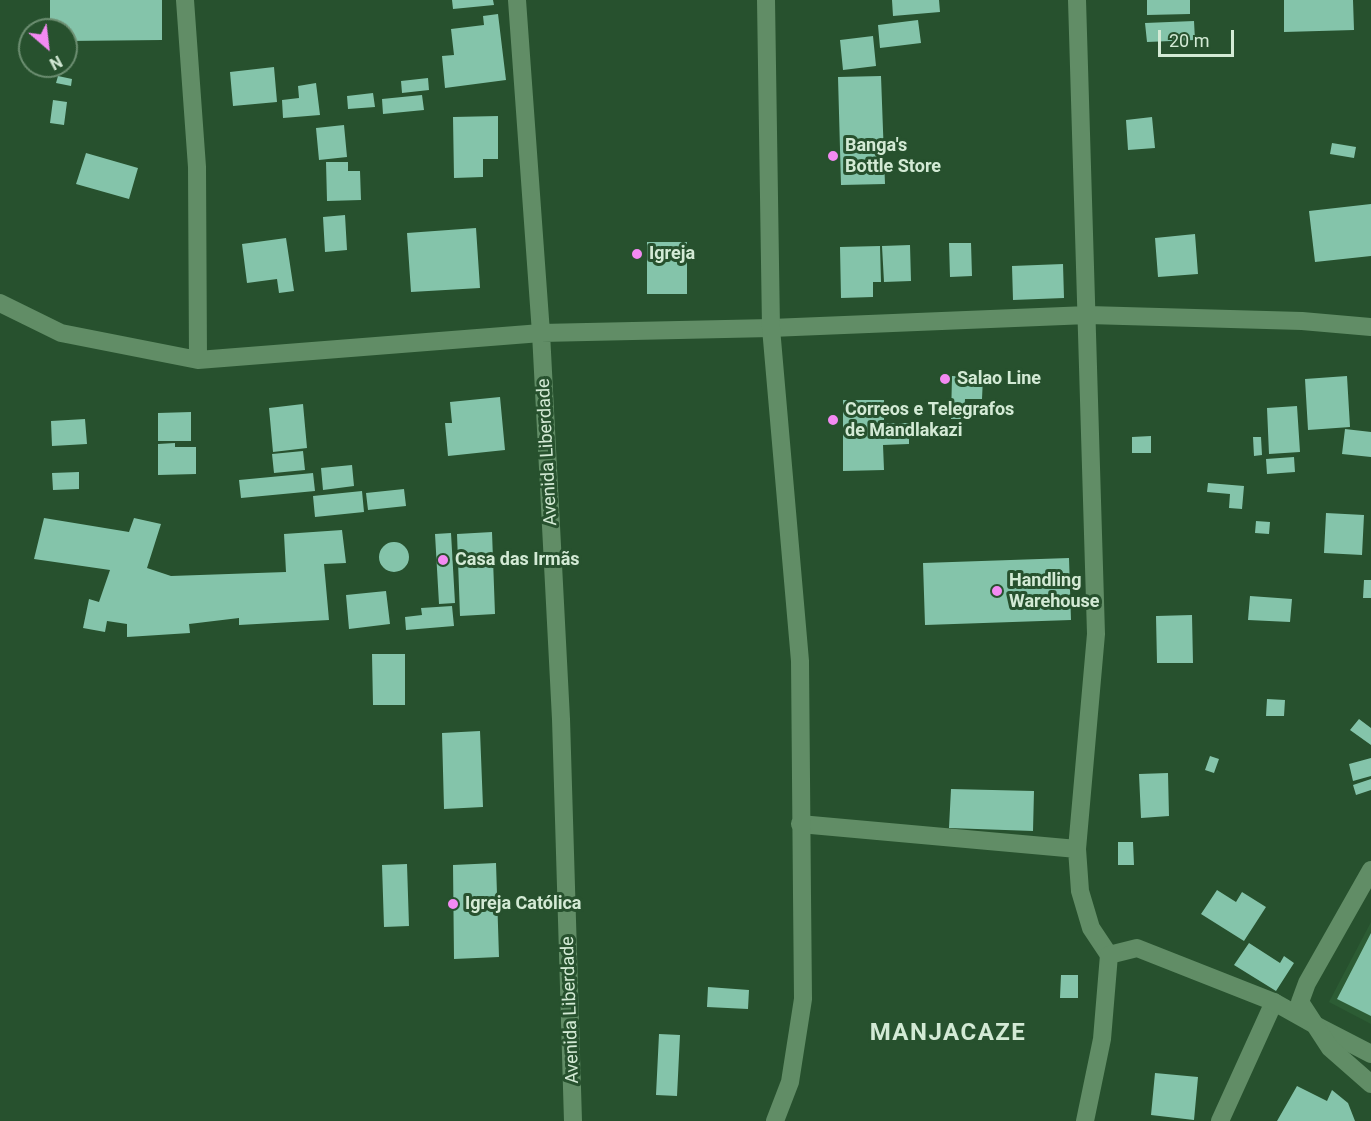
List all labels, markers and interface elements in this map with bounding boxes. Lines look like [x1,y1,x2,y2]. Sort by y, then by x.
north arrow [18,18,78,78]
scale bar [1161,18,1238,56]
text: 20 m [1169,30,1209,51]
text: N [46,52,65,74]
place label: Banga's Bottle Store [845,135,941,178]
marker: Banga's Bottle Store [826,149,840,163]
place label: Igreja [649,243,695,265]
marker: Igreja [630,247,644,261]
place label: Salao Line [957,368,1041,390]
marker: Salao Line [938,372,952,386]
street label: Avenida Liberdade [533,378,563,526]
place label: Correos e Telegrafos de Mandlakazi [845,399,1014,442]
marker: Correos e Telegrafos de Mandlakazi [826,413,840,427]
place label: Casa das Irmãs [455,549,580,571]
marker: Casa das Irmãs [436,553,450,567]
place label: Handling Warehouse [1009,570,1100,612]
marker: Handling Warehouse [990,584,1004,598]
place label: Igreja Católica [465,893,581,915]
marker: Igreja Católica [446,897,460,911]
street label: Avenida Liberdade [558,936,584,1084]
district label: MANJACAZE [870,1020,1026,1048]

